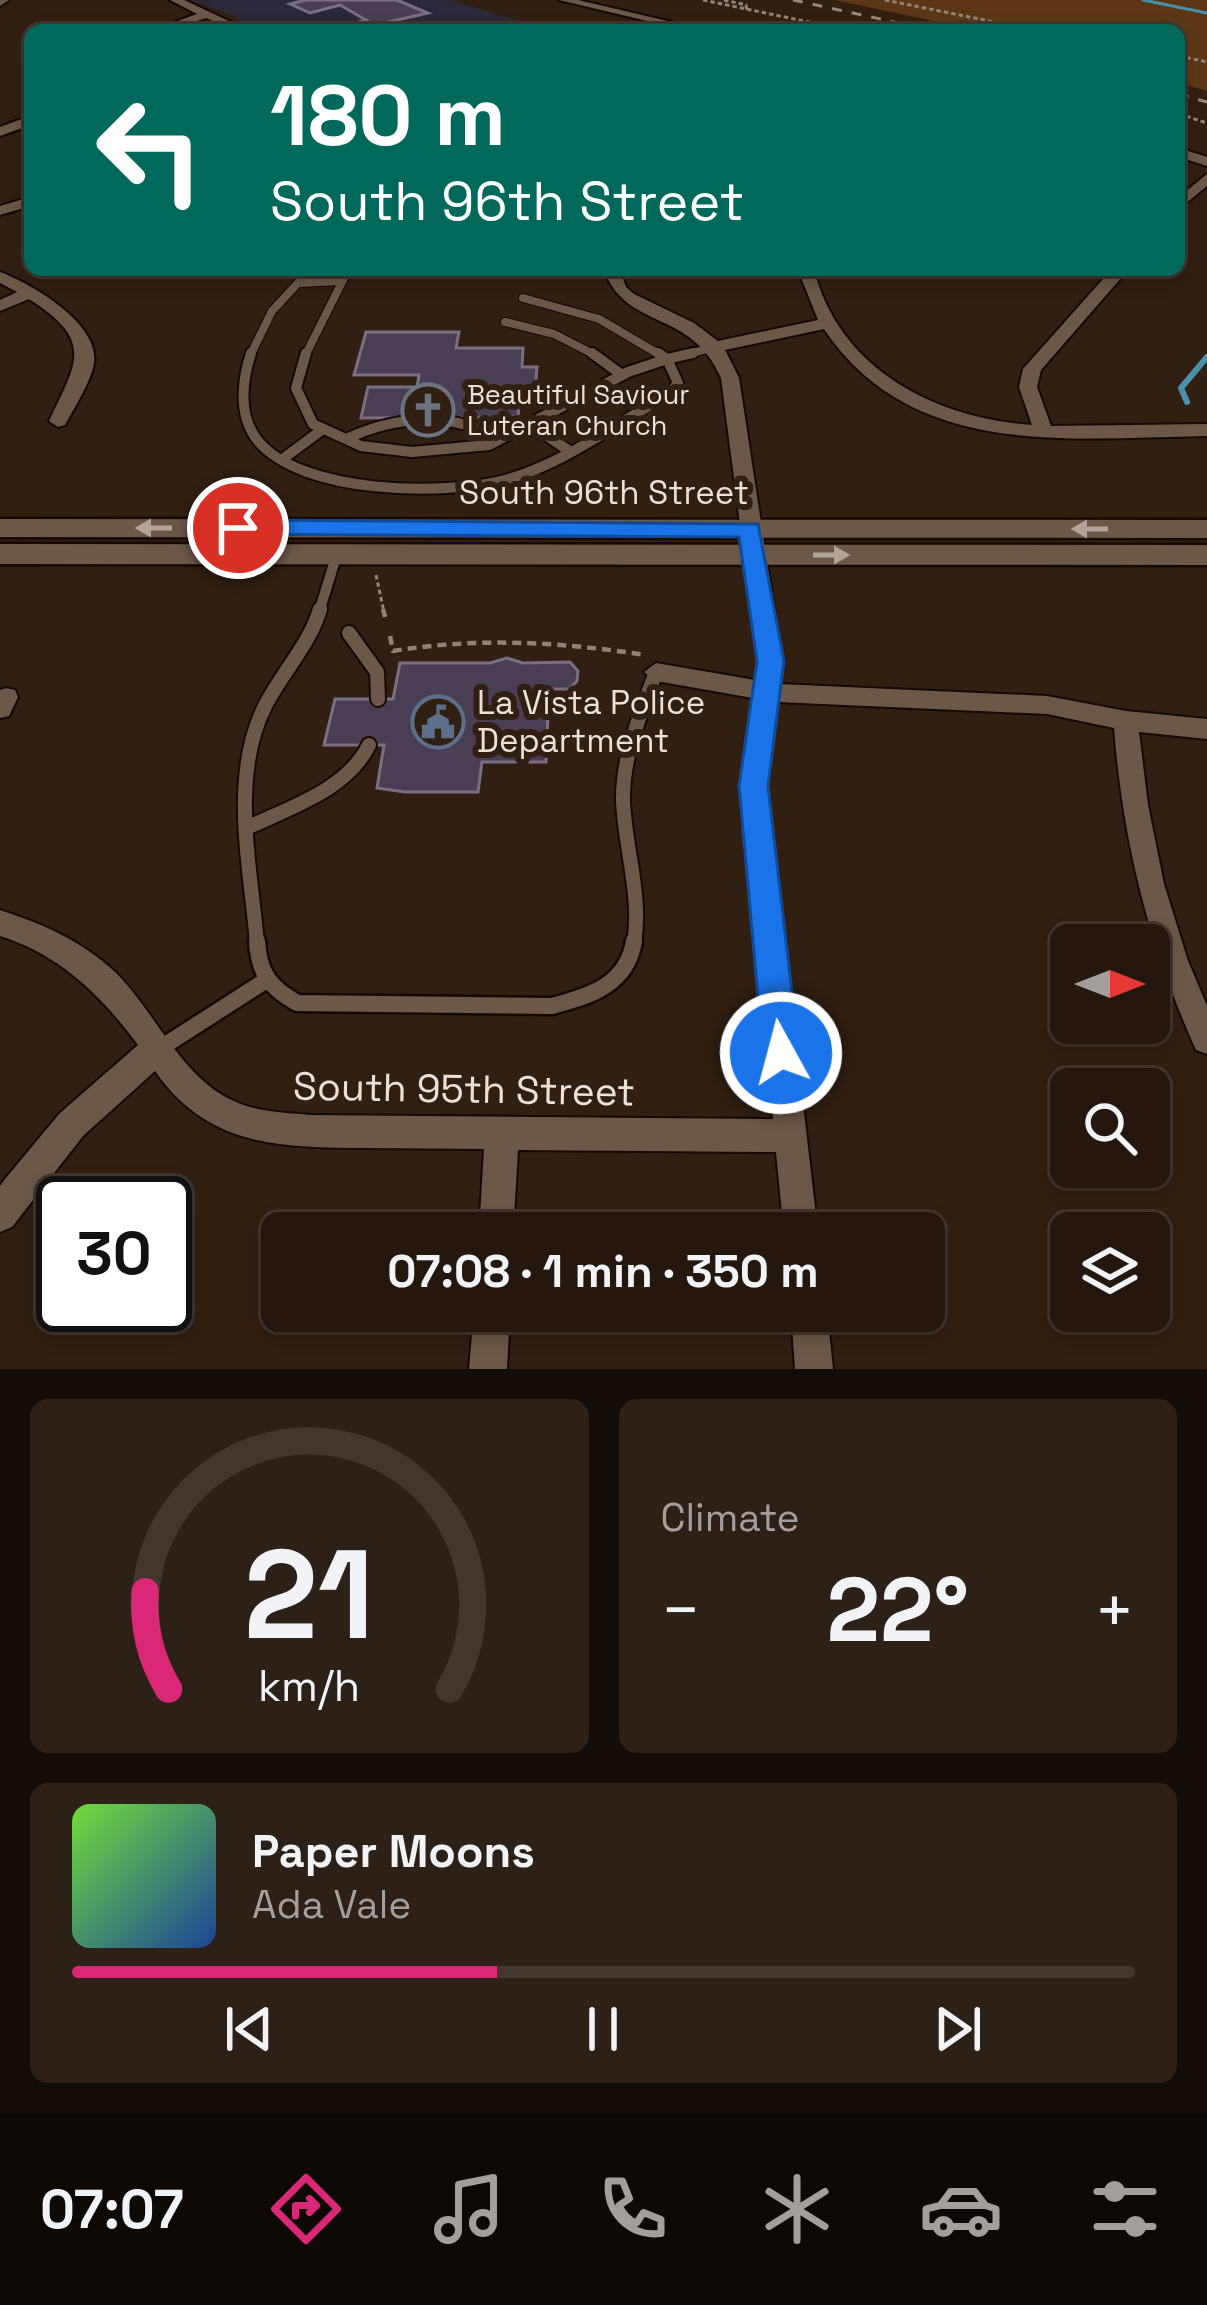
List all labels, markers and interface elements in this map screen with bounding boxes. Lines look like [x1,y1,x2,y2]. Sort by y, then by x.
text: 180 m [270,62,506,170]
icon: left [72,72,228,228]
text: South 96th Street [270,167,744,236]
place label: Beautiful Saviour Luteran Church [467,377,689,443]
church icon: Beautiful Saviour Luteran Church [400,382,456,438]
street label: South 96th Street [459,472,749,514]
pin [187,477,289,579]
icon: arrive [205,495,271,561]
one-way arrow [134,518,172,538]
one-way arrow [1070,519,1108,539]
one-way arrow [813,545,851,565]
place label: La Vista Police Department [477,682,705,762]
public building icon: La Vista Police Department [410,694,466,750]
north arrow [1050,924,1170,1044]
map controls [1050,924,1170,1332]
position arrow [718,990,844,1116]
street label: South 95th Street [293,1062,635,1116]
button: search [1050,1068,1170,1188]
speed limit sign: 30 [36,1176,192,1332]
button: layers [1050,1212,1170,1332]
text: 07:08 · 1 min · 350 m [387,1243,819,1300]
text: Climate [661,1493,800,1542]
text: 21 [244,1515,375,1674]
text: 22° [827,1552,969,1667]
text: − [661,1568,701,1652]
text: + [1094,1568,1135,1652]
text: km/h [258,1659,360,1714]
text: Paper Moons [252,1823,535,1880]
text: Ada Vale [252,1880,411,1929]
icon: previous [216,1996,282,2062]
icon: pause [570,1996,636,2062]
icon: next [925,1996,991,2062]
icon: directions [264,2167,348,2251]
icon: music [427,2167,511,2251]
icon: phone [591,2167,675,2251]
icon: climate [755,2167,839,2251]
icon: car [919,2167,1003,2251]
icon: filters [1083,2167,1167,2251]
text: 07:07 [40,2175,184,2244]

